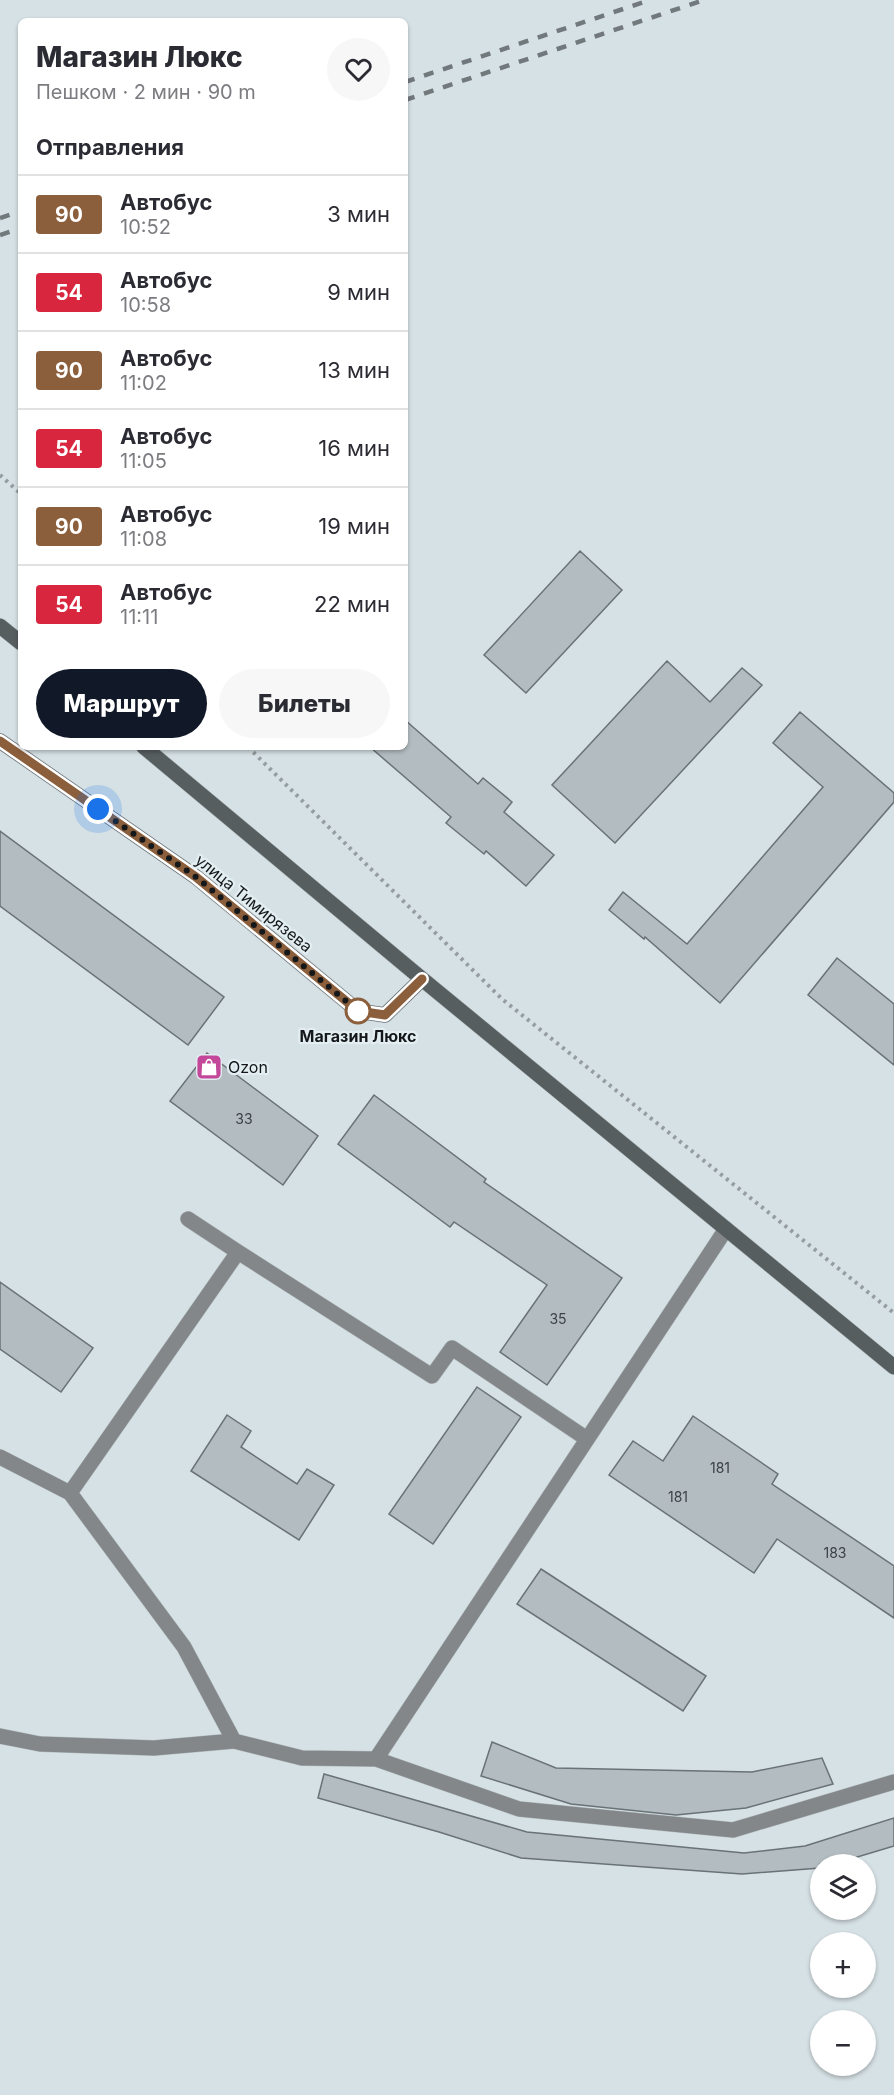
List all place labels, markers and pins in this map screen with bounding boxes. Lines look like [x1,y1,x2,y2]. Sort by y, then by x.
marker: Магазин Люкс [345,998,371,1024]
place label: Магазин Люкс [300,1026,416,1046]
shop icon: Ozon [194,1052,224,1082]
place label: Ozon [228,1057,268,1077]

